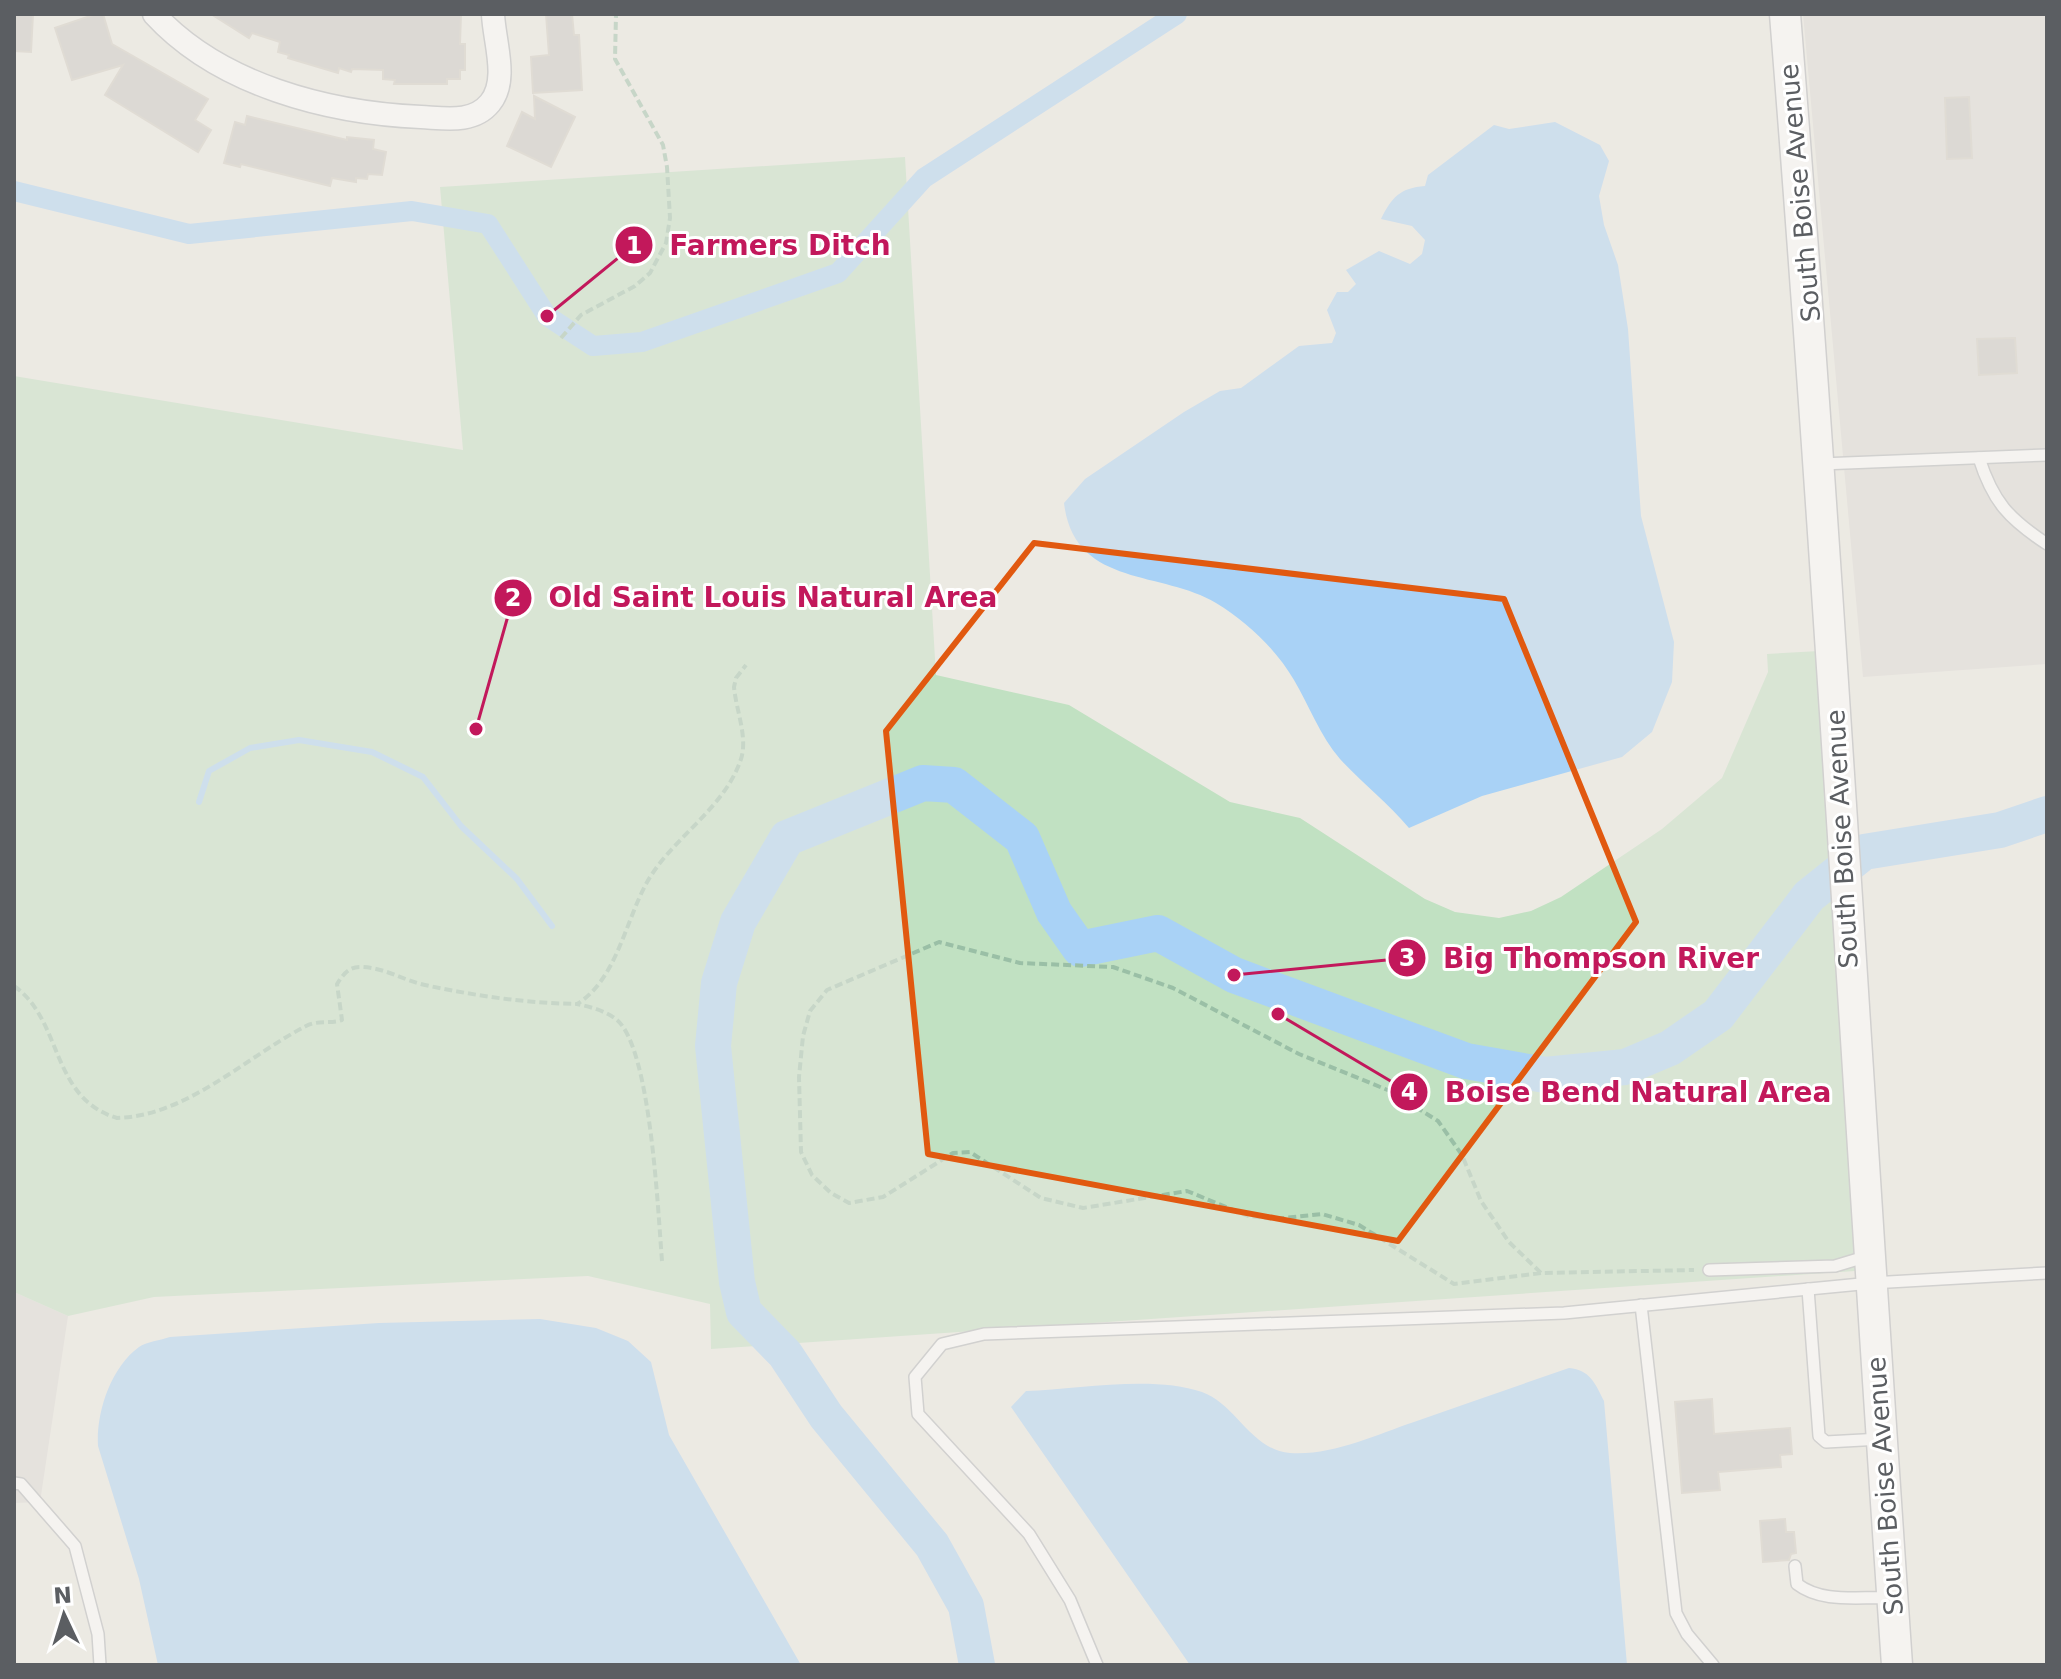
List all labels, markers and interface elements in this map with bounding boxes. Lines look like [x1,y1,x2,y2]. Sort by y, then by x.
street label: South Boise Avenue [1774,63,1826,323]
callout: Farmers Ditch [614,219,907,271]
text: Farmers Ditch [669,229,891,262]
text: 1 [626,232,642,260]
callout: Old Saint Louis Natural Area [493,572,1014,624]
text: Old Saint Louis Natural Area [549,581,998,614]
text: 2 [505,584,521,612]
street label: South Boise Avenue [1820,709,1864,969]
callout: Big Thompson River [1387,932,1775,984]
text: Big Thompson River [1443,942,1759,975]
text: 3 [1399,944,1415,972]
callout: Boise Bend Natural Area [1389,1066,1847,1118]
text: Boise Bend Natural Area [1445,1076,1831,1109]
text: 4 [1401,1078,1417,1106]
street label: South Boise Avenue [1861,1356,1909,1616]
north arrow [24,1575,104,1655]
text: N [53,1582,73,1609]

